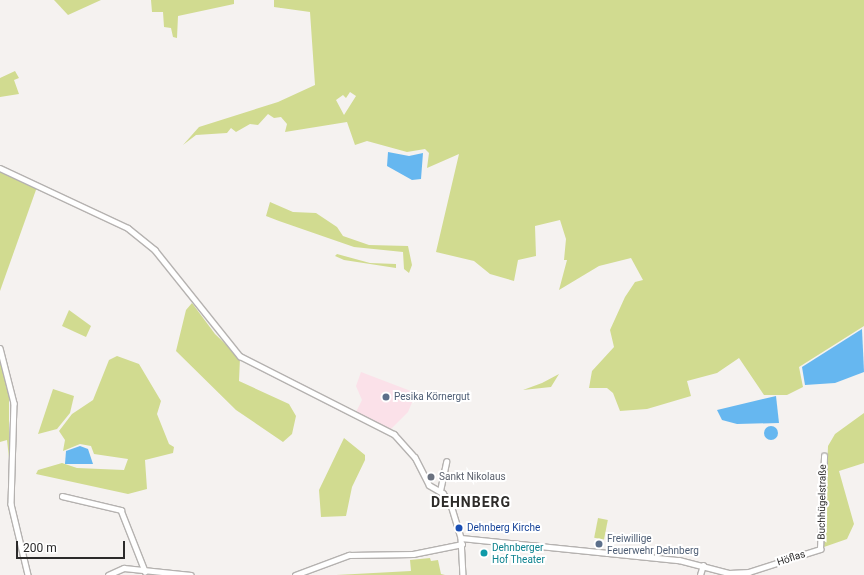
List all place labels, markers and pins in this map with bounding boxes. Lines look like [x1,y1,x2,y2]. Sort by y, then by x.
place label: Pesika Körnergut [394,391,470,403]
marker: Pesika Körnergut [381,392,391,402]
place label: Sankt Nikolaus [439,471,506,483]
marker: Sankt Nikolaus [426,472,436,482]
place label: Dehnberg Kirche [467,522,540,534]
marker: Dehnberg Kirche [454,523,464,533]
place label: Freiwillige Feuerwehr Dehnberg [607,532,699,556]
marker: Freiwillige Feuerwehr Dehnberg [594,539,604,549]
place label: Dehnberger Hof Theater [492,541,545,564]
marker: Dehnberger Hof Theater [479,548,489,558]

